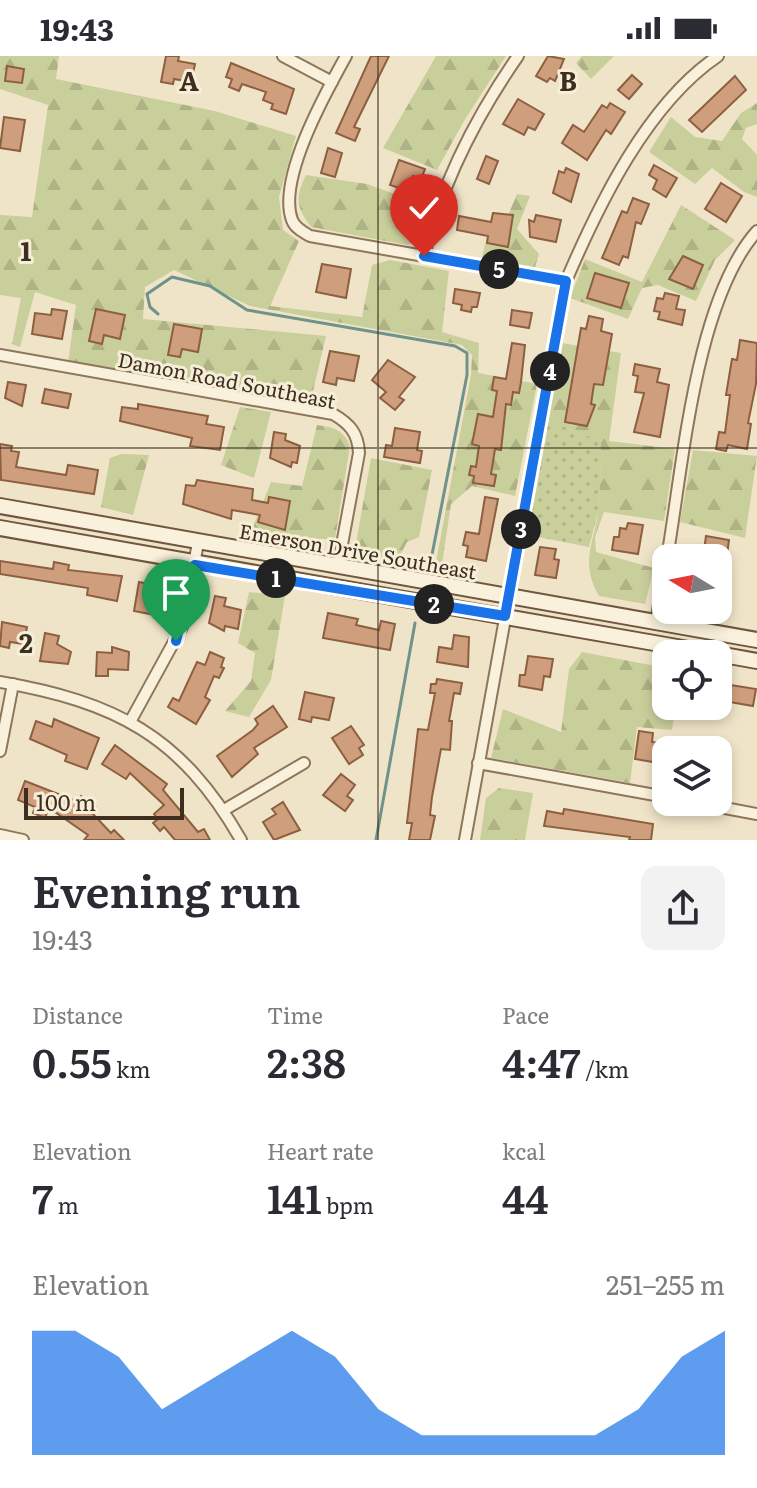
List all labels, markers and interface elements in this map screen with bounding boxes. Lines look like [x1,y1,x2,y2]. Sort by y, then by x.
text: 19:43 [40,6,114,50]
text: A [179,60,199,99]
text: B [559,60,577,99]
pin [390,174,458,256]
icon: check [402,186,446,230]
text: 1 [21,230,32,269]
pin: 5 [479,249,519,289]
text: 5 [493,252,505,285]
street label: Damon Road Southeast [116,343,338,415]
pin: 4 [530,351,570,391]
text: 4 [543,354,557,387]
pin: 3 [501,509,541,549]
text: 3 [515,512,527,545]
street label: Emerson Drive Southeast [237,514,479,586]
north arrow [652,544,732,624]
map controls [652,544,732,816]
pin: 1 [256,558,296,598]
pin [142,559,210,641]
text: 1 [271,561,281,594]
icon: arrive [154,571,198,615]
pin: 2 [414,584,454,624]
text: 2 [428,587,440,620]
text: 2 [19,622,33,661]
button: locate [652,640,732,720]
button: layers [652,736,732,816]
scale bar [24,784,184,820]
text: 100 m [36,785,96,818]
text: Evening run [32,856,301,922]
button: share [641,866,725,950]
text: 19:43 [32,919,93,958]
text: Distance [32,998,123,1031]
text: Time [267,998,323,1031]
text: Pace [502,998,549,1031]
text: 0.55 [32,1031,112,1090]
text: 2:38 [267,1031,346,1090]
text: 4:47 [502,1031,581,1090]
text: km [112,1052,151,1085]
text: /km [581,1052,629,1085]
text: Elevation [32,1134,131,1167]
text: Heart rate [267,1134,374,1167]
text: kcal [502,1134,545,1167]
text: 7 [32,1167,53,1226]
text: 141 [267,1167,322,1226]
text: 44 [502,1167,549,1226]
text: m [53,1188,79,1221]
text: bpm [322,1188,374,1221]
text: Elevation [32,1264,150,1303]
text: 251–255 m [606,1264,725,1303]

